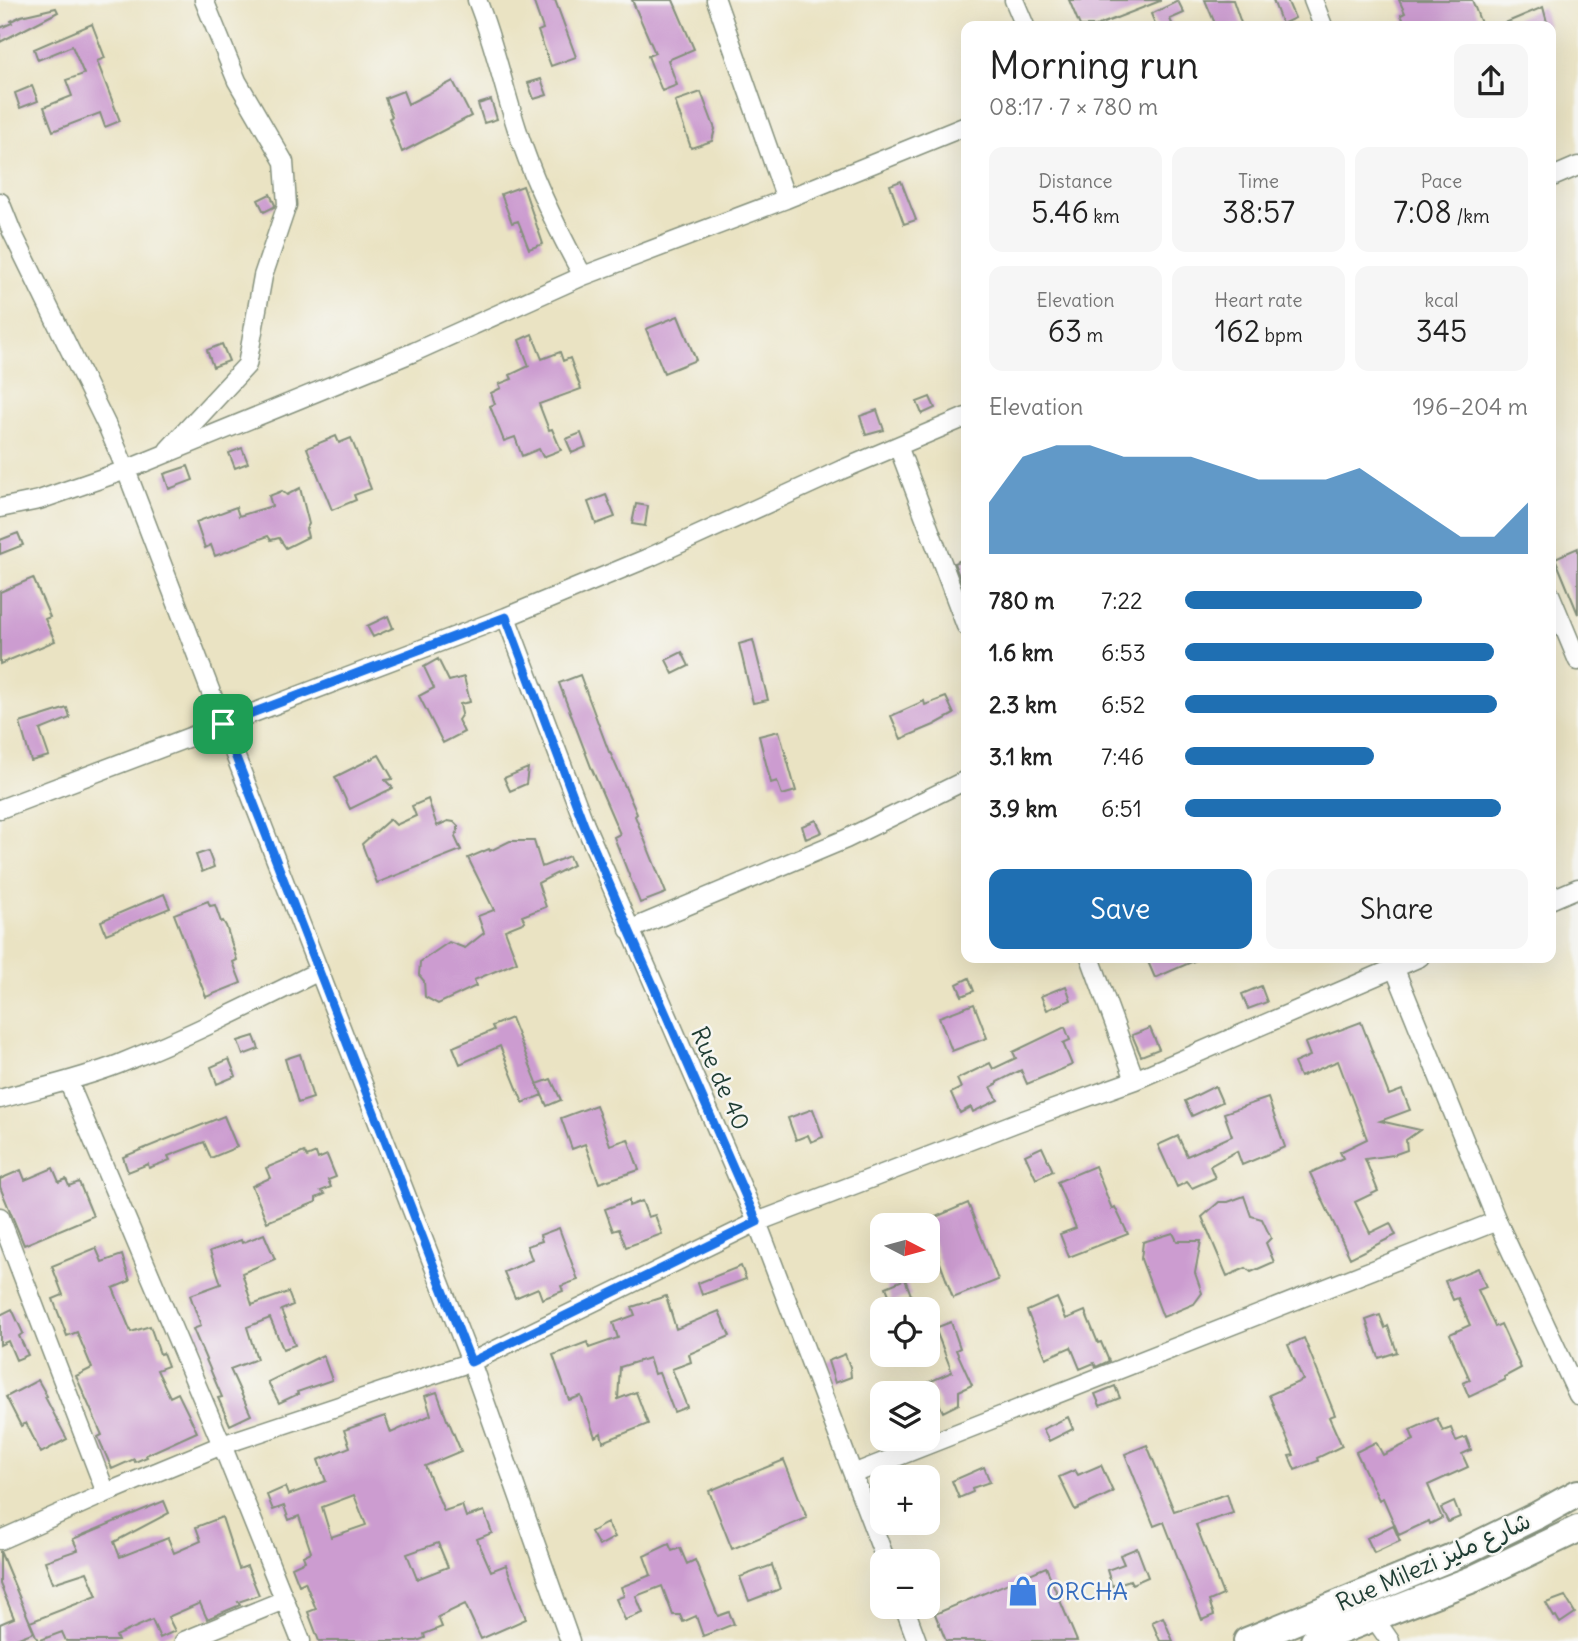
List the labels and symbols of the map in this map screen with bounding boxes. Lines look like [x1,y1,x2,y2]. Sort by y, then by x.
pin [193,694,253,754]
street label: Rue de 40 [685,1022,757,1134]
north arrow [870,1213,940,1283]
street label: Rue Milezi شارع مليز [1331,1505,1536,1620]
shop icon: ORCHA [1006,1574,1040,1608]
place label: ORCHA [1046,1576,1128,1606]

